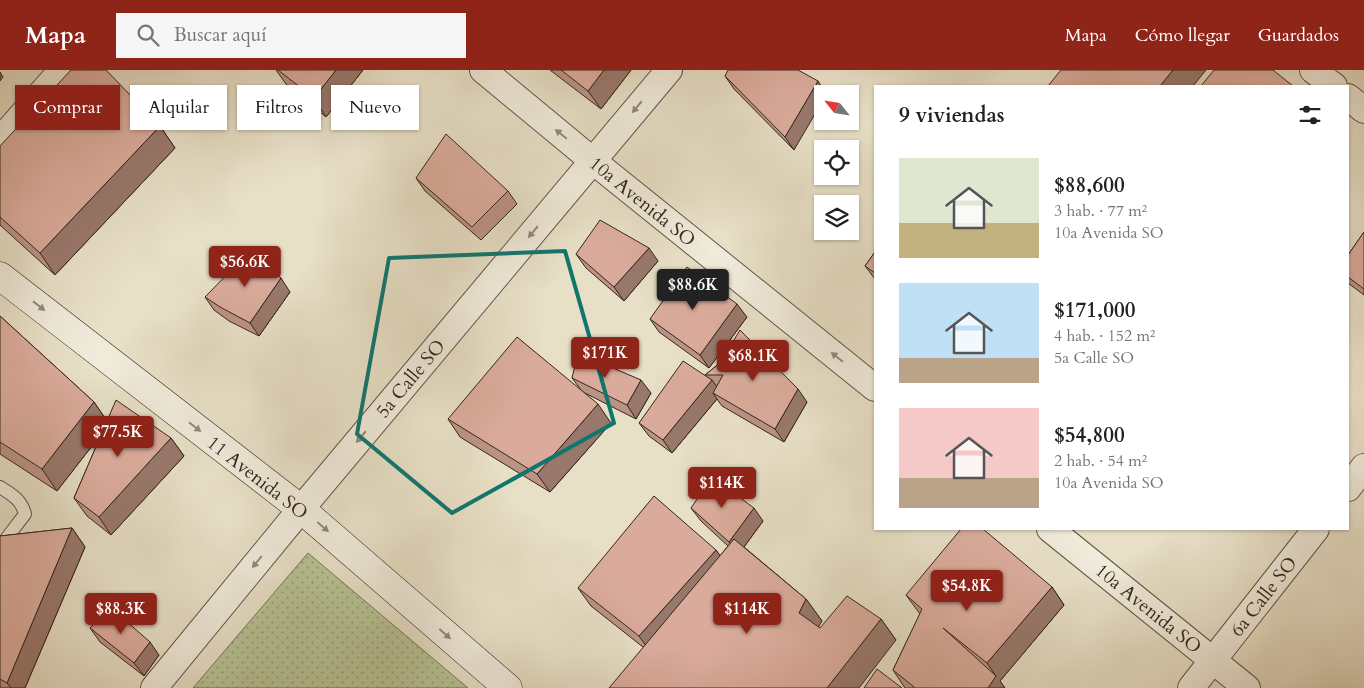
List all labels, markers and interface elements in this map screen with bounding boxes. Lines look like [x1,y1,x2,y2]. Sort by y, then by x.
search box [116,13,466,58]
text: Mapa [25,19,86,52]
icon: search [134,21,162,49]
text: Buscar aquí [174,22,267,48]
text: Mapa [1065,23,1107,48]
text: Cómo llegar [1135,23,1230,48]
text: Guardados [1258,23,1339,48]
chip: Comprar [15,85,120,130]
chip: Alquilar [130,85,227,130]
chip: Filtros [237,85,321,130]
chip: Nuevo [331,85,419,130]
north arrow [814,85,859,130]
map controls [814,85,859,240]
one-way arrow [632,101,643,114]
text: 9 viviendas [899,101,1005,130]
icon: filters [1296,101,1324,129]
one-way arrow [555,129,568,140]
button: locate [814,140,859,185]
street label: 10a Avenida SO [584,151,701,253]
text: $88,600 [1054,171,1125,200]
icon: home [939,178,999,238]
button: layers [814,195,859,240]
text: 3 hab. · 77 m² [1054,200,1147,222]
text: 10a Avenida SO [1054,222,1164,244]
one-way arrow [527,225,538,238]
pin: $56.6K [204,246,286,288]
text: $56.6K [220,251,270,273]
pin: $88.6K [652,268,734,311]
text: $88.6K [668,274,718,296]
text: $171,000 [1054,296,1135,325]
one-way arrow [32,301,45,312]
icon: home [939,303,999,363]
text: 4 hab. · 152 m² [1054,325,1155,347]
street label: 5a Calle SO [370,334,451,423]
pin: $171K [570,336,640,379]
pin: $68.1K [712,340,794,382]
text: $171K [582,342,628,364]
text: $68.1K [728,345,778,367]
text: 5a Calle SO [1054,347,1134,369]
one-way arrow [831,352,844,363]
pin: $77.5K [77,416,159,458]
text: $77.5K [93,421,143,443]
text: $54,800 [1054,421,1125,450]
one-way arrow [188,422,202,432]
icon: home [939,428,999,488]
street label: 11 Avenida SO [201,430,313,526]
one-way arrow [356,430,367,443]
text: 2 hab. · 54 m² [1054,450,1147,472]
pin: $114K [687,466,757,509]
text: $114K [699,472,745,494]
text: 10a Avenida SO [1054,472,1164,494]
one-way arrow [316,522,329,533]
street label: 6a Calle SO [1224,551,1303,642]
one-way arrow [252,555,263,568]
street label: 10a Avenida SO [1090,558,1207,660]
pin: $54.8K [926,570,1008,612]
text: $54.8K [942,575,992,597]
pin: $88.3K [80,592,162,635]
pin: $114K [712,592,782,635]
text: $88.3K [96,598,146,620]
text: $114K [724,598,770,620]
one-way arrow [439,628,451,640]

